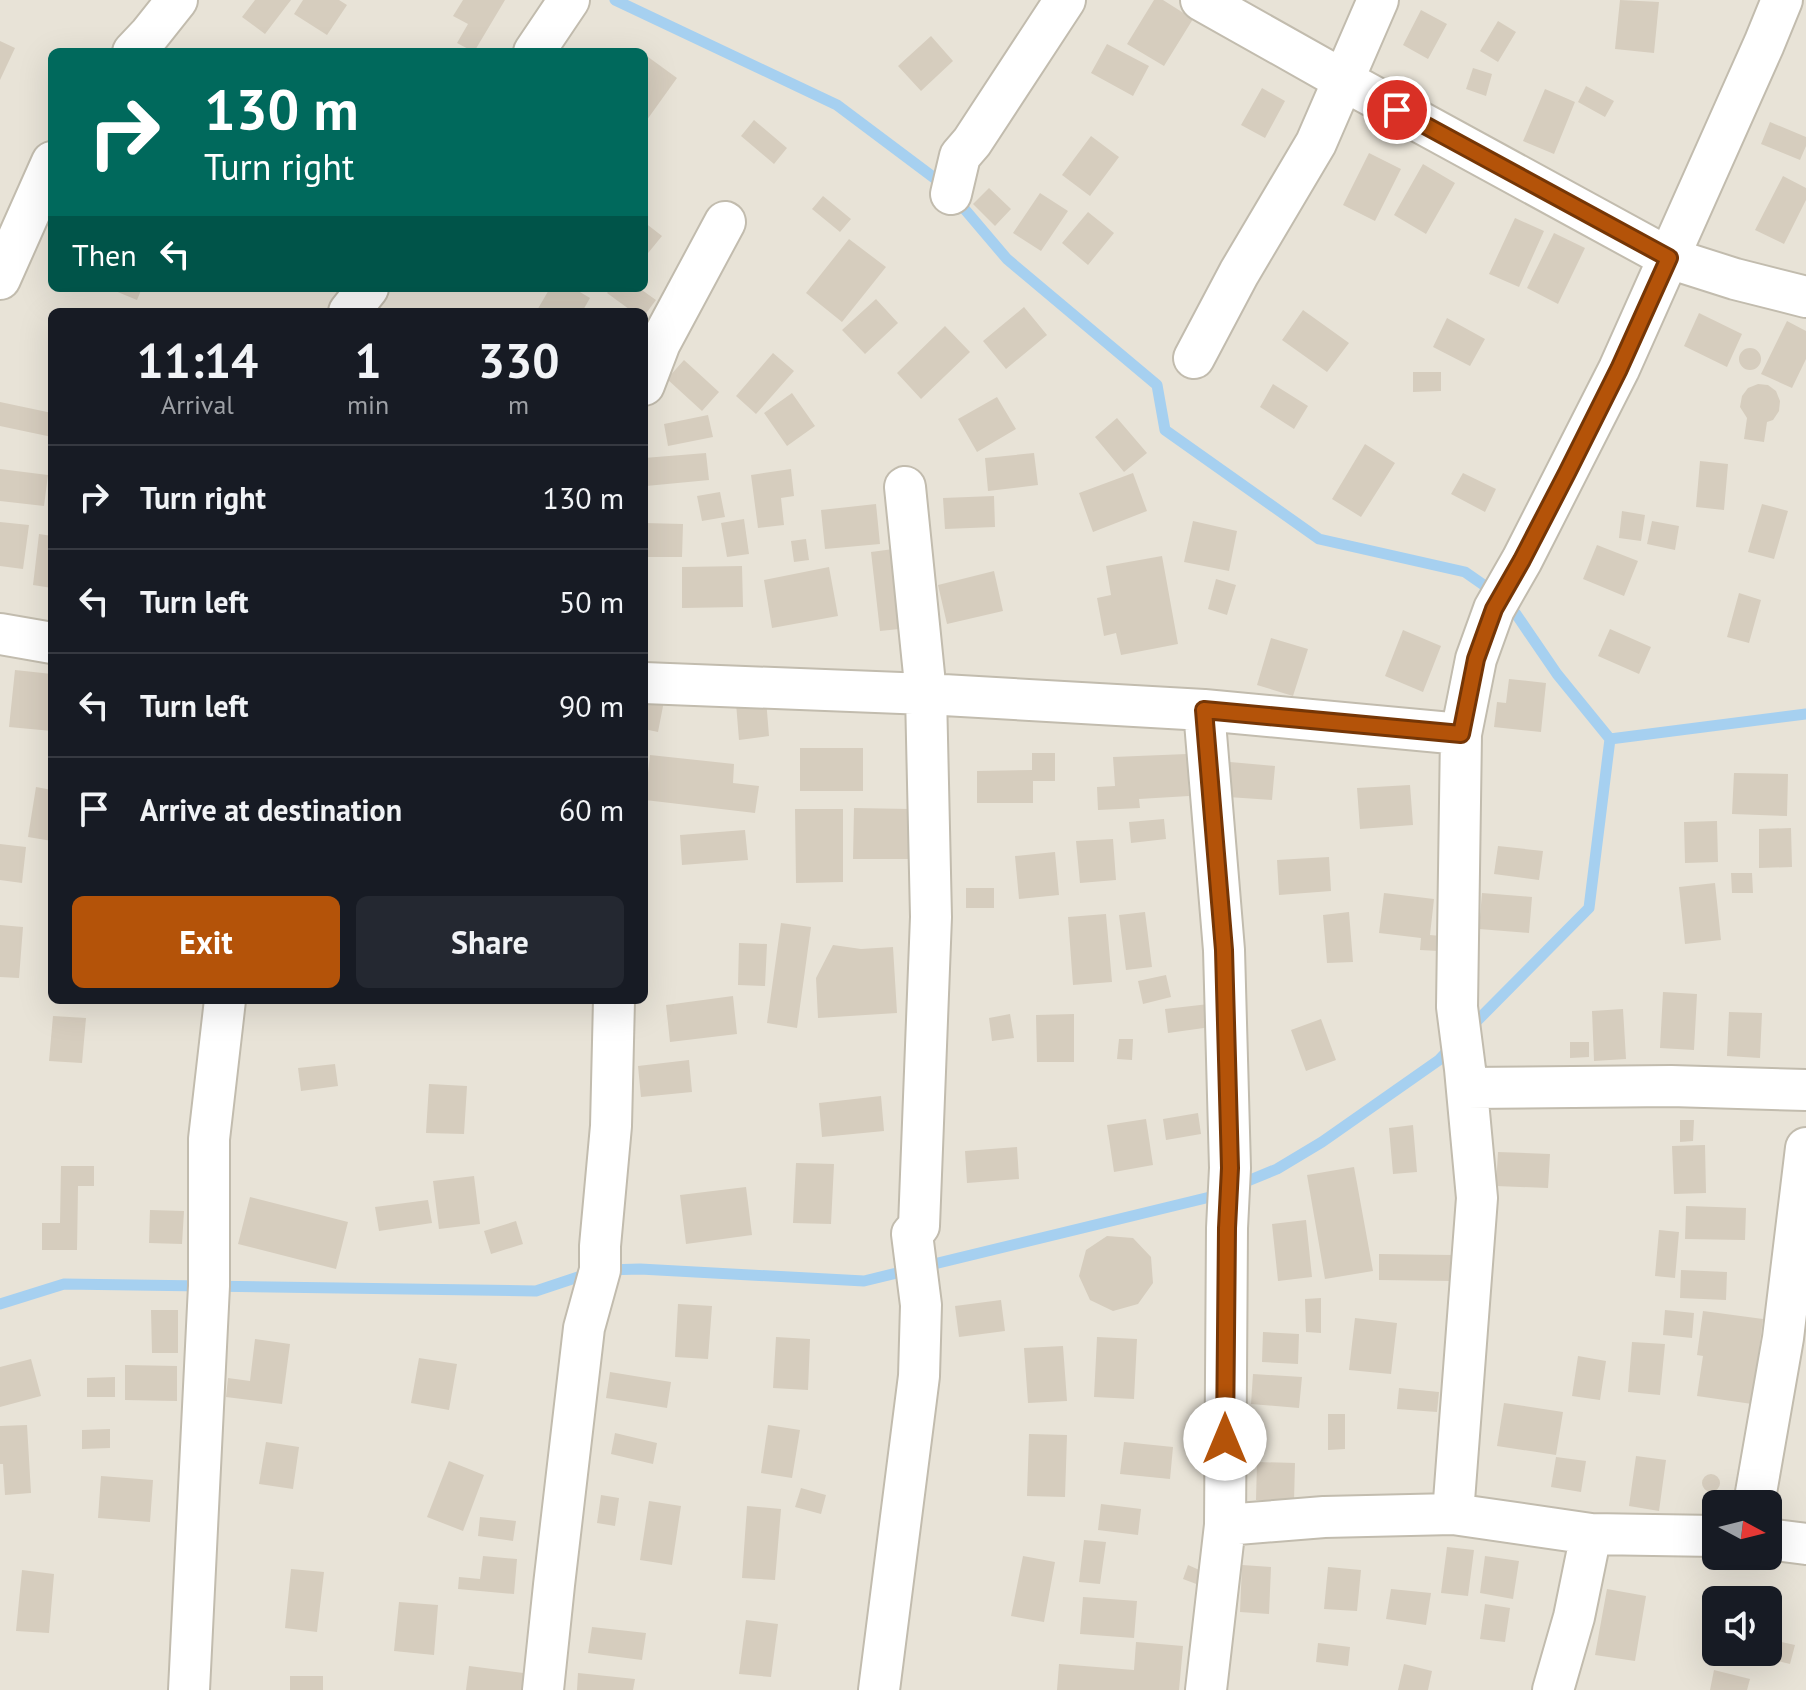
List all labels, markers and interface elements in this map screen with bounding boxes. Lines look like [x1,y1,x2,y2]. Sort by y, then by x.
text: 130 m [204,73,359,145]
pin [1363,76,1431,144]
icon: right [72,80,176,184]
icon: arrive [1375,88,1419,132]
text: Turn right [204,143,354,190]
icon: left [153,232,197,276]
text: Then [72,235,137,274]
text: 11:14 [137,329,258,391]
text: 1 [354,329,382,391]
text: 330 [478,329,559,391]
text: Arrival [161,388,234,421]
text: min [347,388,389,421]
text: m [508,388,529,421]
icon: right [72,475,116,519]
text: Turn right [140,478,266,517]
text: 130 m [543,478,624,517]
icon: left [72,579,116,623]
text: Turn left [140,582,248,621]
text: 50 m [559,582,624,621]
icon: left [72,683,116,727]
text: Turn left [140,686,248,725]
text: 90 m [559,686,624,725]
icon: arrive [72,787,116,831]
text: Arrive at destination [140,790,402,829]
text: 60 m [559,790,624,829]
button: Exit [72,896,340,988]
button: Share [356,896,624,988]
position arrow [1183,1397,1267,1481]
north arrow [1702,1490,1782,1570]
map controls [1702,1490,1782,1666]
button: sound [1702,1586,1782,1666]

